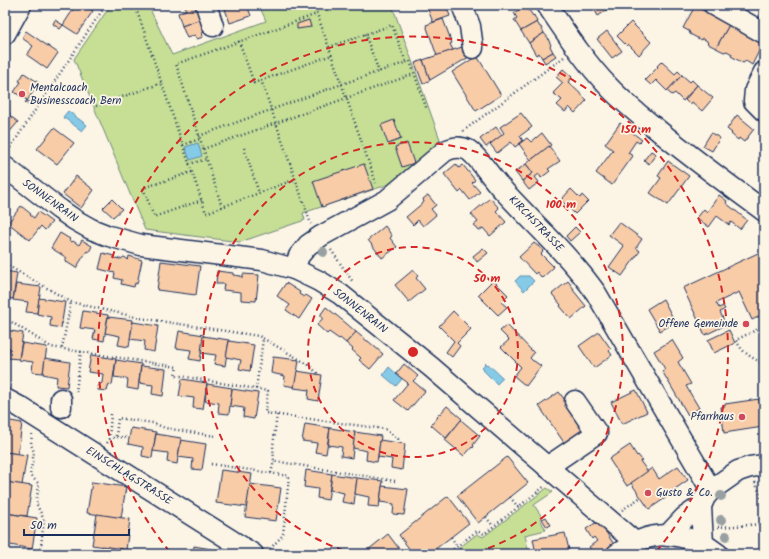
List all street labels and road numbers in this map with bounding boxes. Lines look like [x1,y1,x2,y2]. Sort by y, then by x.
street label: SONNENRAIN [18,175,82,228]
street label: KIRCHSTRASSE [504,191,568,257]
street label: SONNENRAIN [329,284,392,339]
street label: EINSCHLAGSTRASSE [82,442,176,510]

